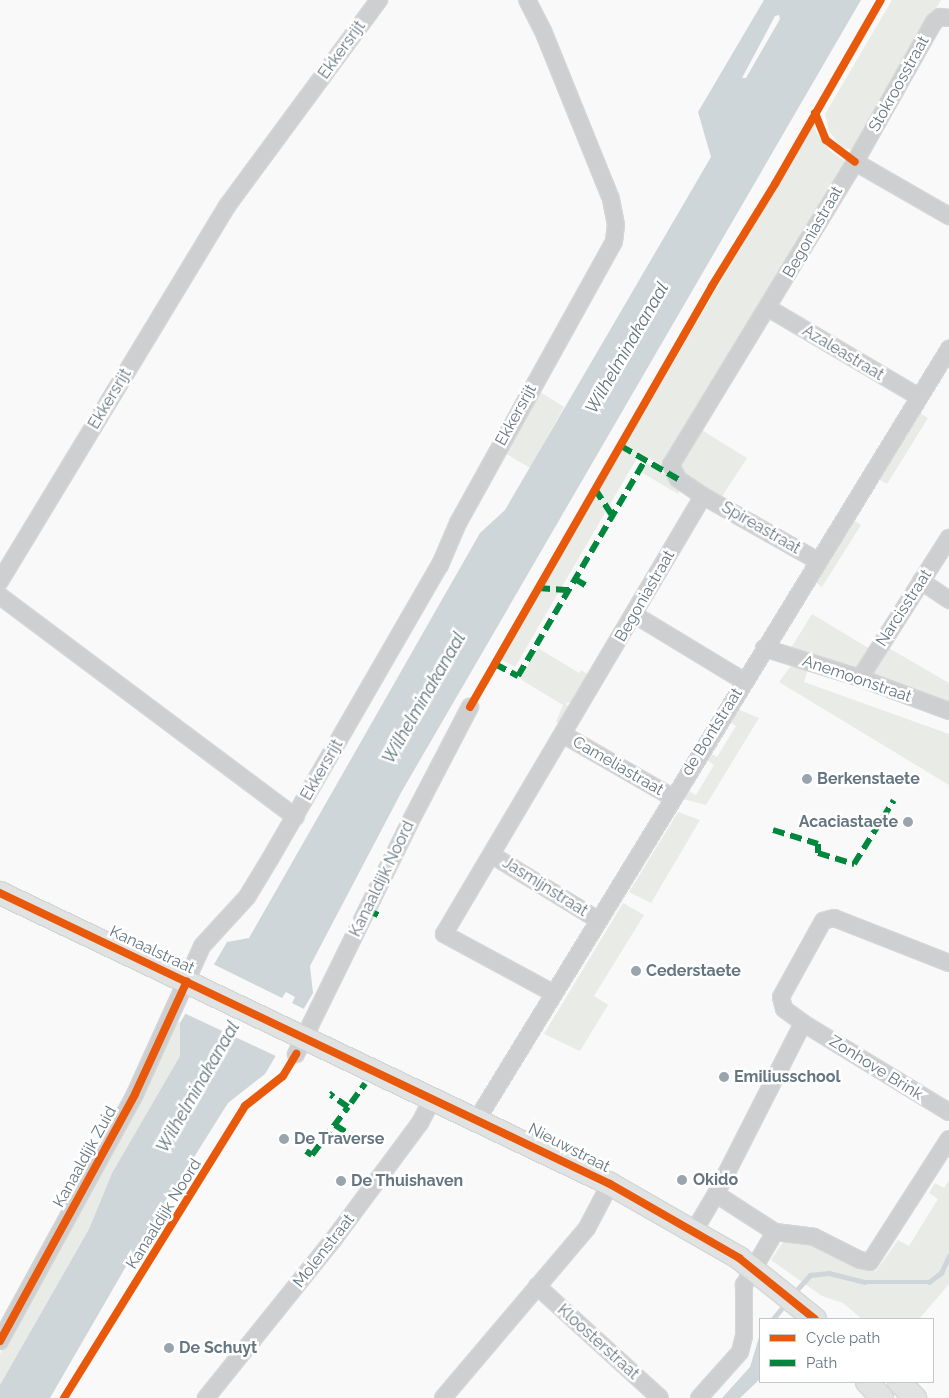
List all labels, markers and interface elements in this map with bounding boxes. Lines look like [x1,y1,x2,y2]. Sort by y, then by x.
street label: Ekkersrijt [315,17,369,83]
street label: Stokroosstraat [865,33,933,135]
street label: Begoniastraat [779,183,847,281]
water label: Wilhelminakanaal [581,278,673,418]
street label: Azaleastraat [799,321,887,385]
street label: Ekkersrijt [84,365,136,433]
street label: Ekkersrijt [491,381,541,449]
street label: Spireastraat [718,498,804,558]
street label: Begoniastraat [611,547,679,645]
street label: Narcisstraat [872,566,936,650]
water label: Wilhelminakanaal [378,628,470,768]
street label: Anemoonstraat [800,651,914,707]
street label: de Bontstraat [677,685,747,779]
street label: Cameliastraat [569,732,667,800]
street label: Ekkersrijt [297,736,347,804]
place label: Berkenstaete [817,769,920,789]
marker: Berkenstaete [801,773,813,785]
place label: Acaciastaete [799,812,898,832]
marker: Acaciastaete [902,816,914,828]
street label: Kanaaldijk Noord [346,818,418,940]
street label: Jasmijnstraat [499,853,591,921]
street label: Kanaalstraat [106,922,198,978]
place label: Cederstaete [646,961,741,981]
marker: Cederstaete [630,965,642,977]
water label: Wilhelminakanaal [152,1017,244,1157]
street label: Zonhove Brink [826,1032,926,1104]
place label: Emiliusschool [734,1067,841,1087]
marker: Emiliusschool [718,1071,730,1083]
street label: Kanaaldijk Zuid [49,1103,121,1211]
street label: Nieuwstraat [525,1119,613,1177]
place label: De Traverse [294,1129,385,1149]
marker: De Traverse [278,1133,290,1145]
street label: Kanaaldijk Noord [122,1155,206,1273]
place label: Okido [693,1170,738,1190]
place label: De Thuishaven [351,1171,464,1191]
marker: Okido [675,1173,689,1187]
marker: De Thuishaven [335,1175,347,1187]
street label: Molenstraat [289,1210,359,1292]
street label: Kloosterstraat [553,1300,643,1384]
legend [759,1318,934,1383]
text: Cycle path [806,1329,880,1347]
place label: De Schuyt [179,1338,257,1358]
marker: De Schuyt [163,1342,175,1354]
text: Path [806,1354,837,1372]

